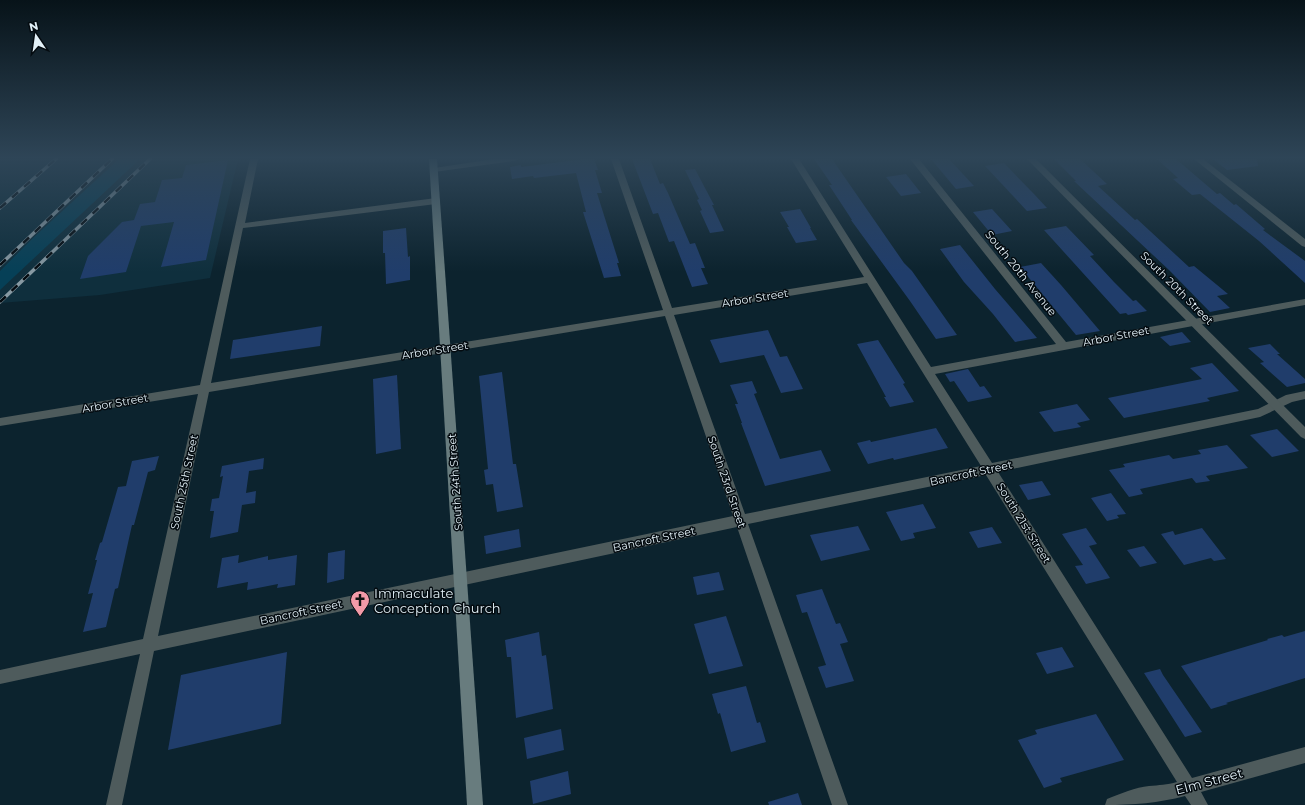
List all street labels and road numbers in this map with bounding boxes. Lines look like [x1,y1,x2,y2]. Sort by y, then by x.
street label: South 20th Avenue [982,228,1060,319]
street label: South 20th Street [1138,249,1217,328]
street label: Arbor Street [721,286,790,310]
street label: Arbor Street [1082,323,1151,349]
street label: Arbor Street [401,338,470,362]
street label: Arbor Street [81,390,150,416]
street label: South 25th Street [167,433,201,531]
street label: South 24th Street [445,433,465,531]
street label: South 23rd Street [705,434,749,530]
street label: Bancroft Street [929,457,1014,489]
street label: South 21st Street [994,480,1055,566]
street label: Bancroft Street [612,523,697,555]
street label: Bancroft Street [259,596,344,628]
street label: Elm Street [1174,764,1244,798]

